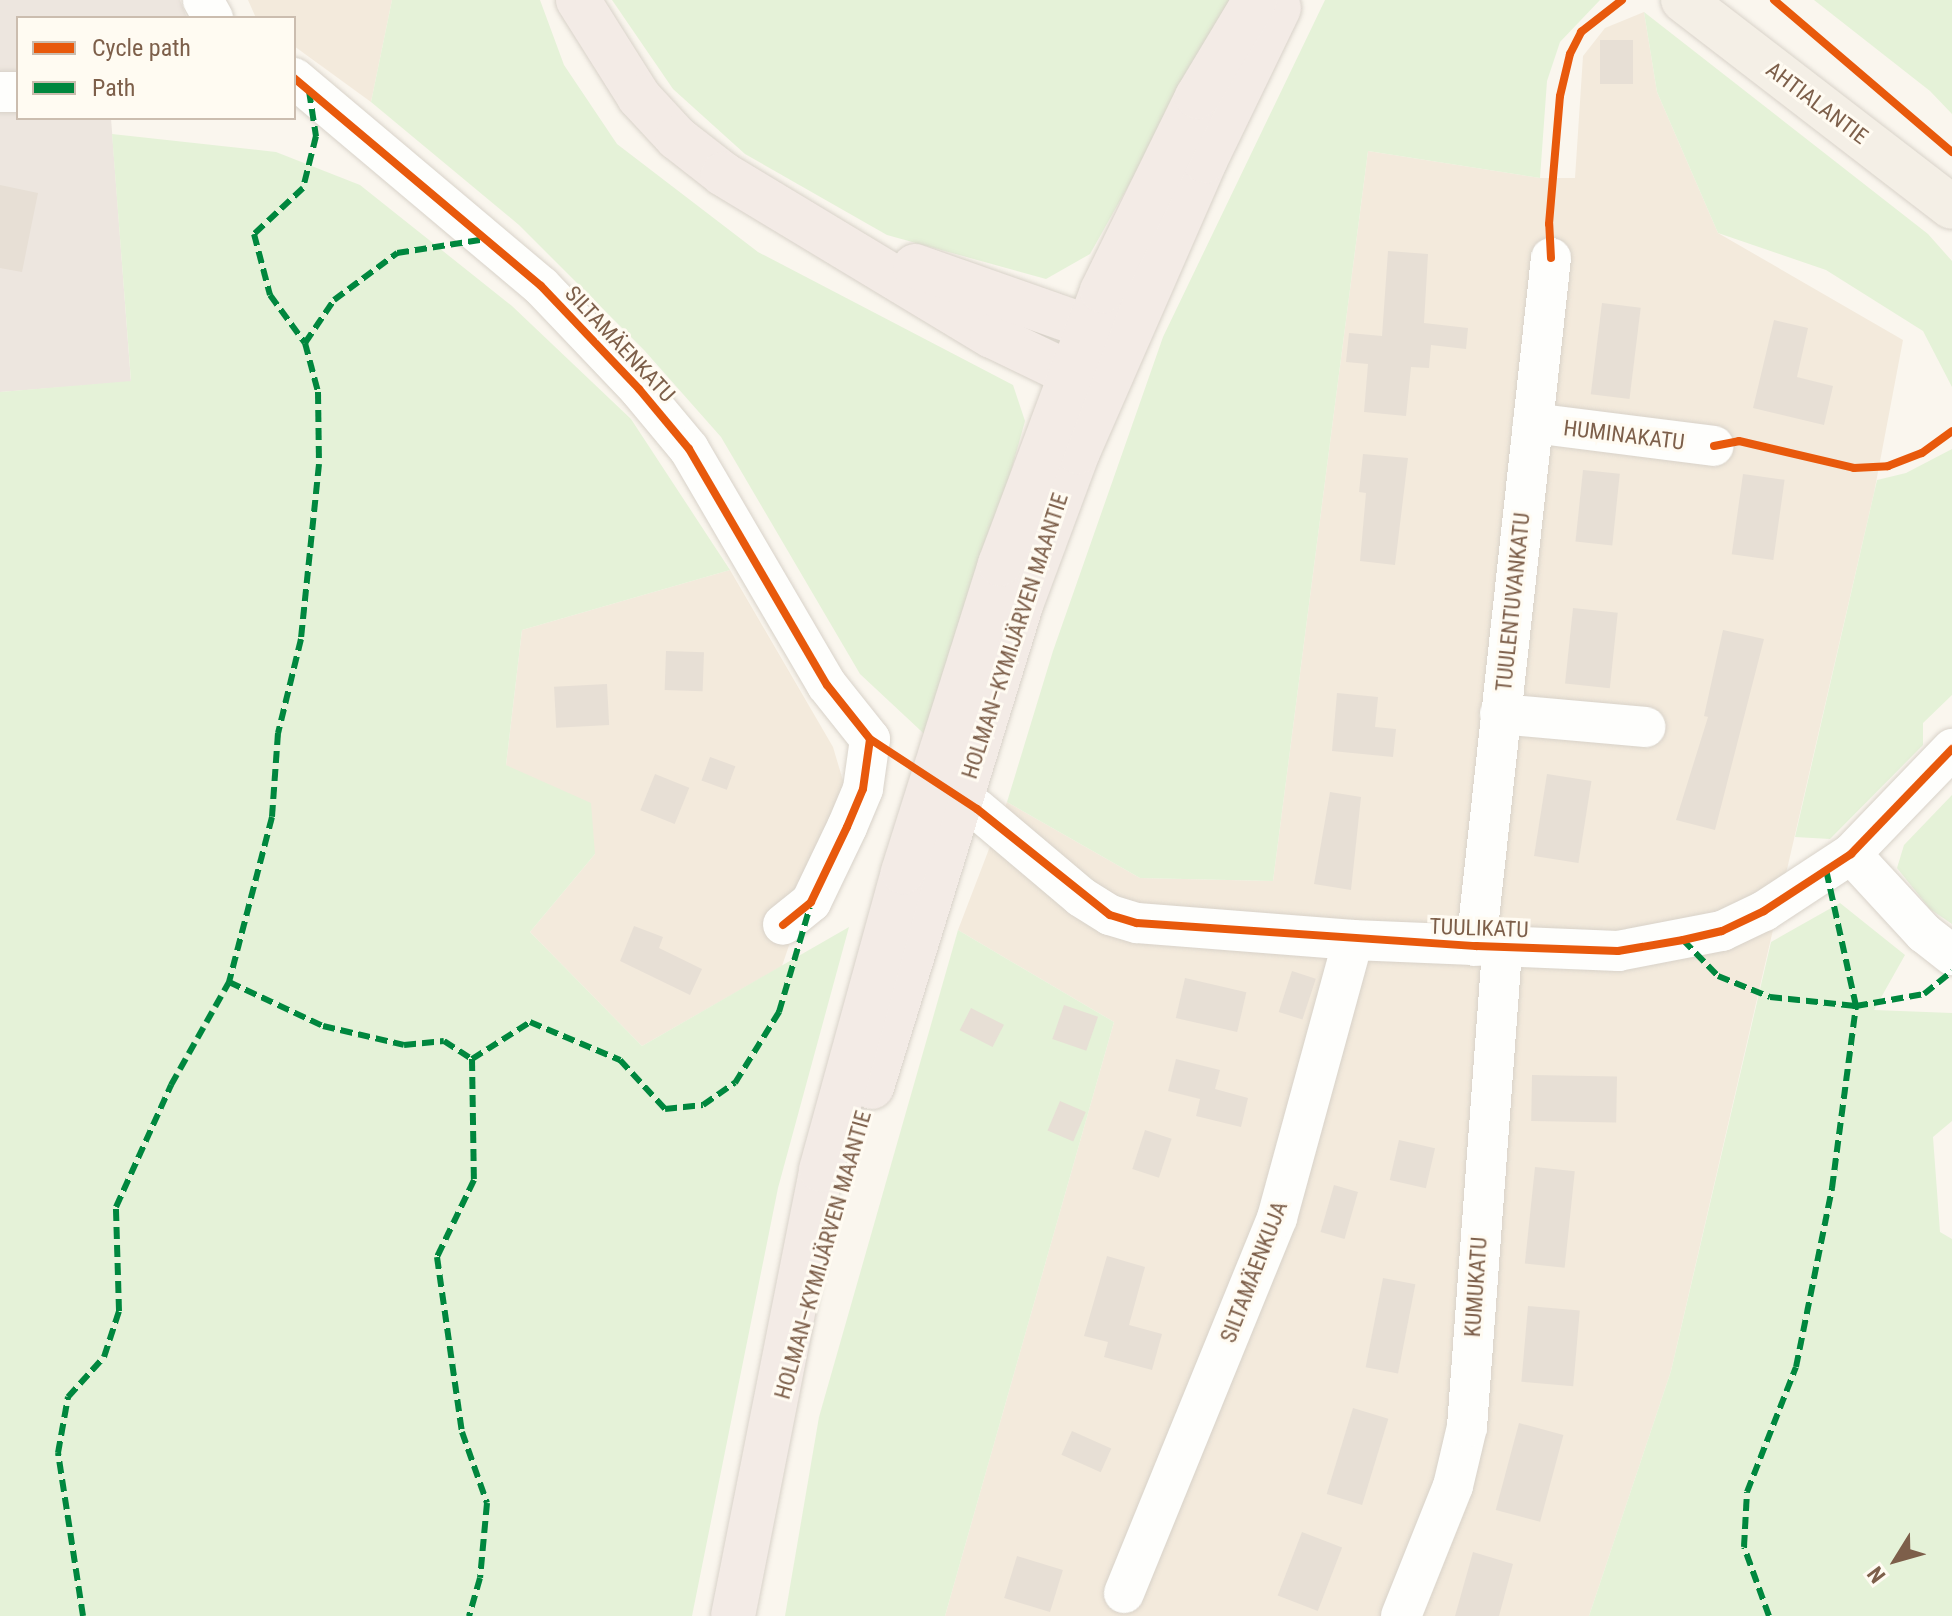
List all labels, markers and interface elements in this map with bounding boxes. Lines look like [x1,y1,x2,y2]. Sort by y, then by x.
legend [16,16,296,120]
text: Cycle path [92,34,191,62]
street label: AHTIALANTIE [1761,56,1873,150]
text: Path [92,74,135,102]
street label: SILTAMÄENKATU [560,281,680,407]
street label: HUMINAKATU [1562,414,1686,456]
street label: HOLMAN–KYMIJÄRVEN MAANTIE [956,490,1074,782]
street label: TUULENTUVANKATU [1490,511,1536,693]
street label: TUULIKATU [1429,913,1529,943]
street label: HOLMAN–KYMIJÄRVEN MAANTIE [769,1108,877,1402]
street label: SILTAMÄENKUJA [1215,1198,1293,1346]
street label: KUMUKATU [1459,1236,1493,1338]
north arrow [1856,1520,1936,1600]
text: N [1862,1562,1890,1588]

